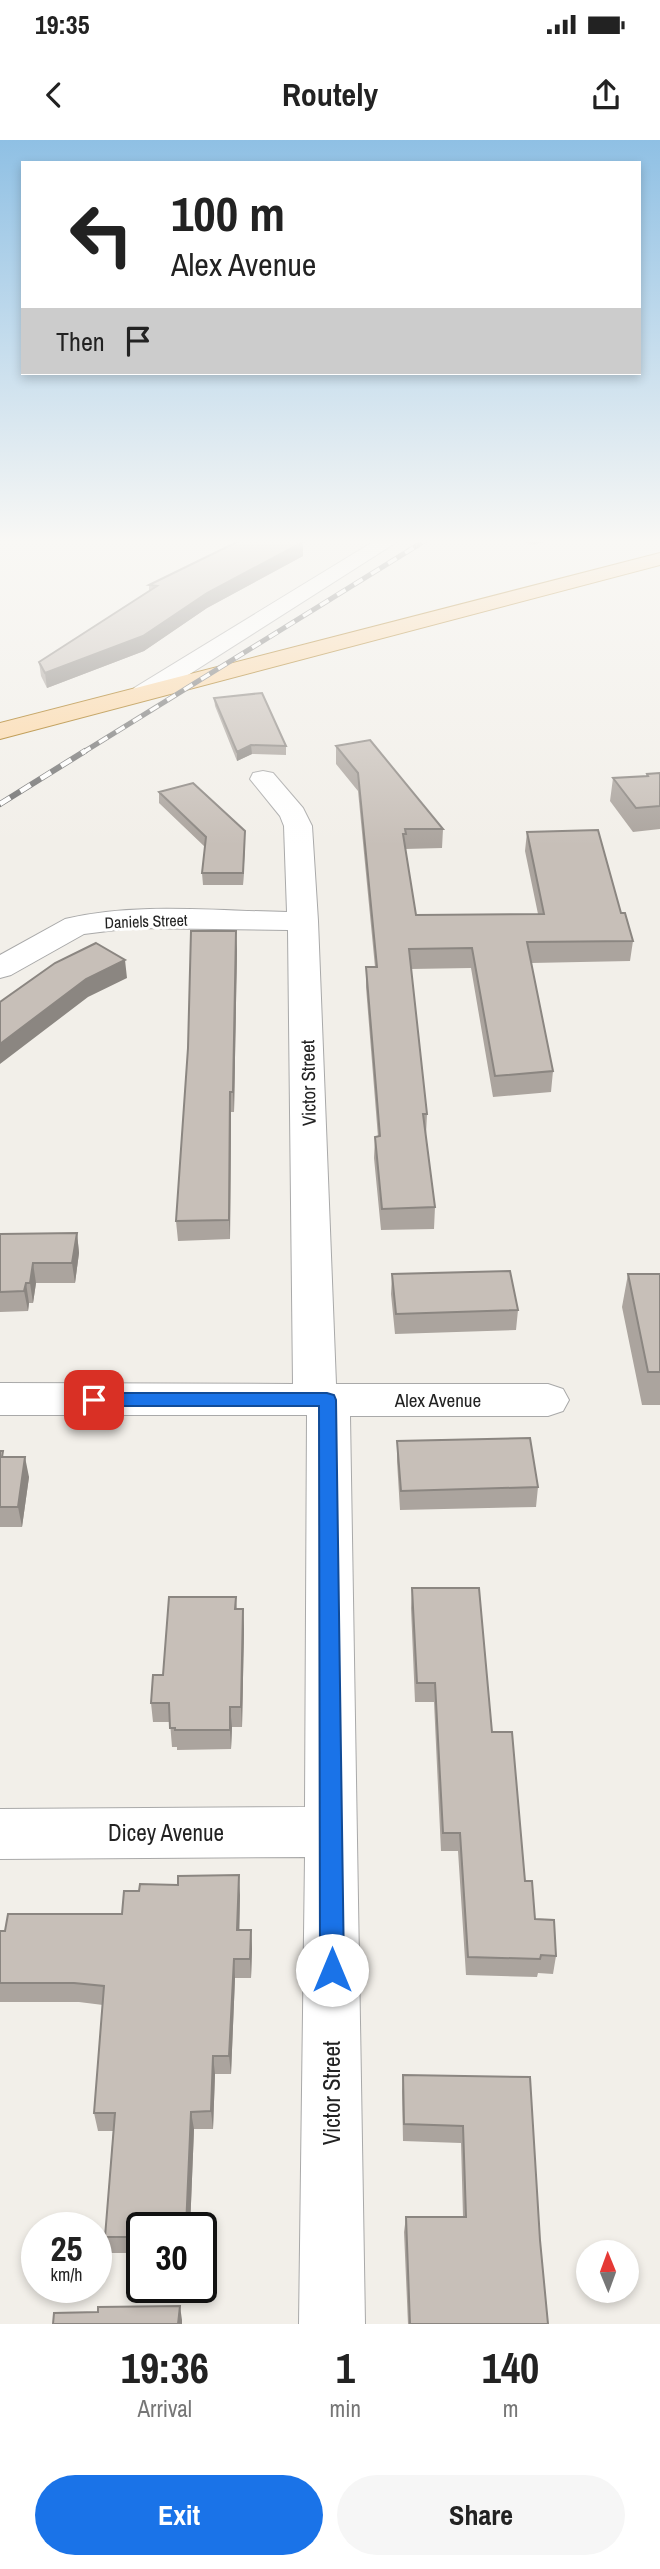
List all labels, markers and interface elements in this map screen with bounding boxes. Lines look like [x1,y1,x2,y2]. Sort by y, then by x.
text: 19:35 [35,7,90,42]
text: Routely [282,73,378,116]
icon: back [35,76,73,114]
icon: share [587,76,625,114]
text: 100 m [171,180,285,246]
icon: left [56,189,147,280]
text: Alex Avenue [171,243,316,286]
icon: arrive [119,322,157,360]
text: Then [56,324,105,359]
street label: Daniels Street [104,909,188,933]
street label: Victor Street [294,1039,322,1126]
pin [64,1370,124,1430]
icon: arrive [75,1381,113,1419]
street label: Alex Avenue [394,1387,481,1413]
street label: Dicey Avenue [108,1817,224,1848]
position arrow [295,1933,369,2007]
street label: Victor Street [316,2041,347,2145]
speed limit sign: 30 [126,2212,217,2303]
text: 25 [51,2225,82,2272]
north arrow [576,2240,639,2303]
map controls [576,2240,639,2303]
text: km/h [51,2262,83,2287]
text: 19:36 [121,2340,209,2396]
text: 1 [336,2340,355,2396]
text: 140 [482,2340,539,2396]
text: Arrival [138,2393,192,2424]
text: min [330,2393,361,2424]
text: m [503,2393,518,2424]
button: Exit [35,2475,323,2555]
button: Share [337,2475,625,2555]

